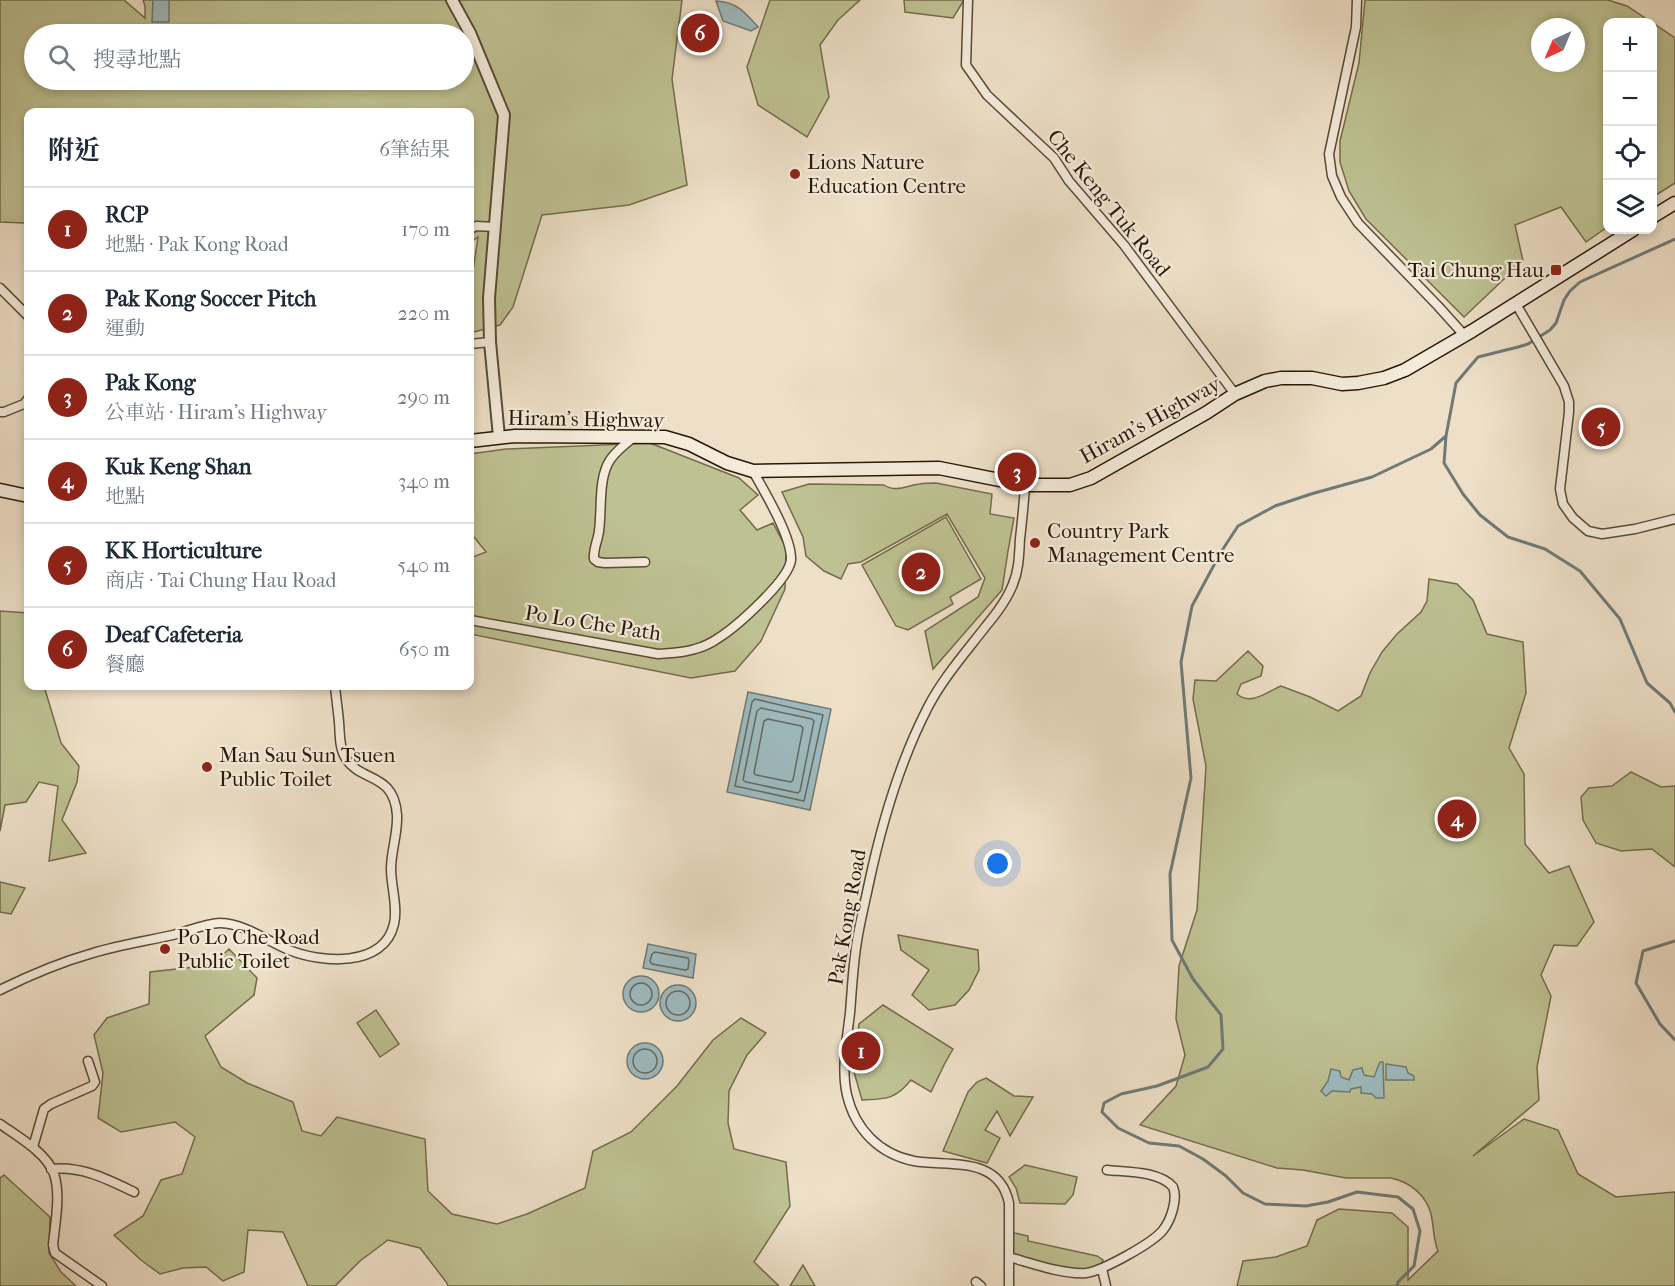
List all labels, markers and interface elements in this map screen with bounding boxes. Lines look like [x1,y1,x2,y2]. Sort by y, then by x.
pin: 6 [680,10,720,56]
north arrow [1531,18,1585,72]
map controls [1603,18,1657,234]
button: + [1603,18,1657,72]
search box [24,24,474,90]
icon: search [45,41,78,74]
text: 搜尋地點 [93,47,181,73]
button: − [1603,72,1657,126]
street label: Che Keng Tuk Road [1043,125,1176,282]
button: locate [1603,126,1657,180]
text: 附近 [48,135,100,166]
text: 6筆結果 [379,138,450,161]
place label: Lions Nature Education Centre [807,150,966,198]
marker: Lions Nature Education Centre [788,167,802,181]
button: layers [1603,180,1657,234]
text: RCP [105,202,148,228]
text: 1 [64,218,71,241]
text: 170 m [401,218,450,241]
text: 地點 · Pak Kong Road [105,233,289,256]
place label: Tai Chung Hau [1408,258,1544,282]
marker: Tai Chung Hau [1549,263,1563,277]
text: Pak Kong Soccer Pitch [105,286,316,312]
text: 2 [62,302,73,325]
text: 220 m [397,302,450,325]
text: 運動 [105,317,145,340]
text: Pak Kong [105,370,195,396]
street label: Hiram's Highway [1076,371,1225,468]
text: 3 [63,386,72,409]
text: 290 m [397,386,450,409]
text: 公車站 · Hiram's Highway [105,401,327,424]
pin: 5 [1582,404,1620,450]
street label: Hiram's Highway [507,406,665,432]
pin: 3 [998,450,1036,494]
text: Kuk Keng Shan [105,454,251,480]
text: 4 [62,470,73,493]
text: 340 m [398,470,450,493]
text: 地點 [105,485,145,508]
place label: Country Park Management Centre [1047,519,1234,567]
marker: Country Park Management Centre [1028,536,1042,550]
text: KK Horticulture [105,538,262,564]
pin: 2 [902,550,940,594]
text: 5 [63,554,72,577]
text: 540 m [398,554,450,577]
text: 商店 · Tai Chung Hau Road [105,569,336,592]
street label: Po Lo Che Path [523,600,663,646]
text: Deaf Cafeteria [105,622,242,648]
text: 6 [62,638,73,661]
text: 650 m [399,638,450,661]
text: 餐廳 [105,653,145,676]
place label: Man Sau Sun Tsuen Public Toilet [219,743,395,791]
marker: Man Sau Sun Tsuen Public Toilet [200,760,214,774]
pin: 4 [1438,796,1476,842]
street label: Pak Kong Road [823,847,871,987]
your location [983,849,1012,878]
place label: Po Lo Che Road Public Toilet [177,925,320,973]
marker: Po Lo Che Road Public Toilet [158,942,172,956]
pin: 1 [842,1028,880,1074]

